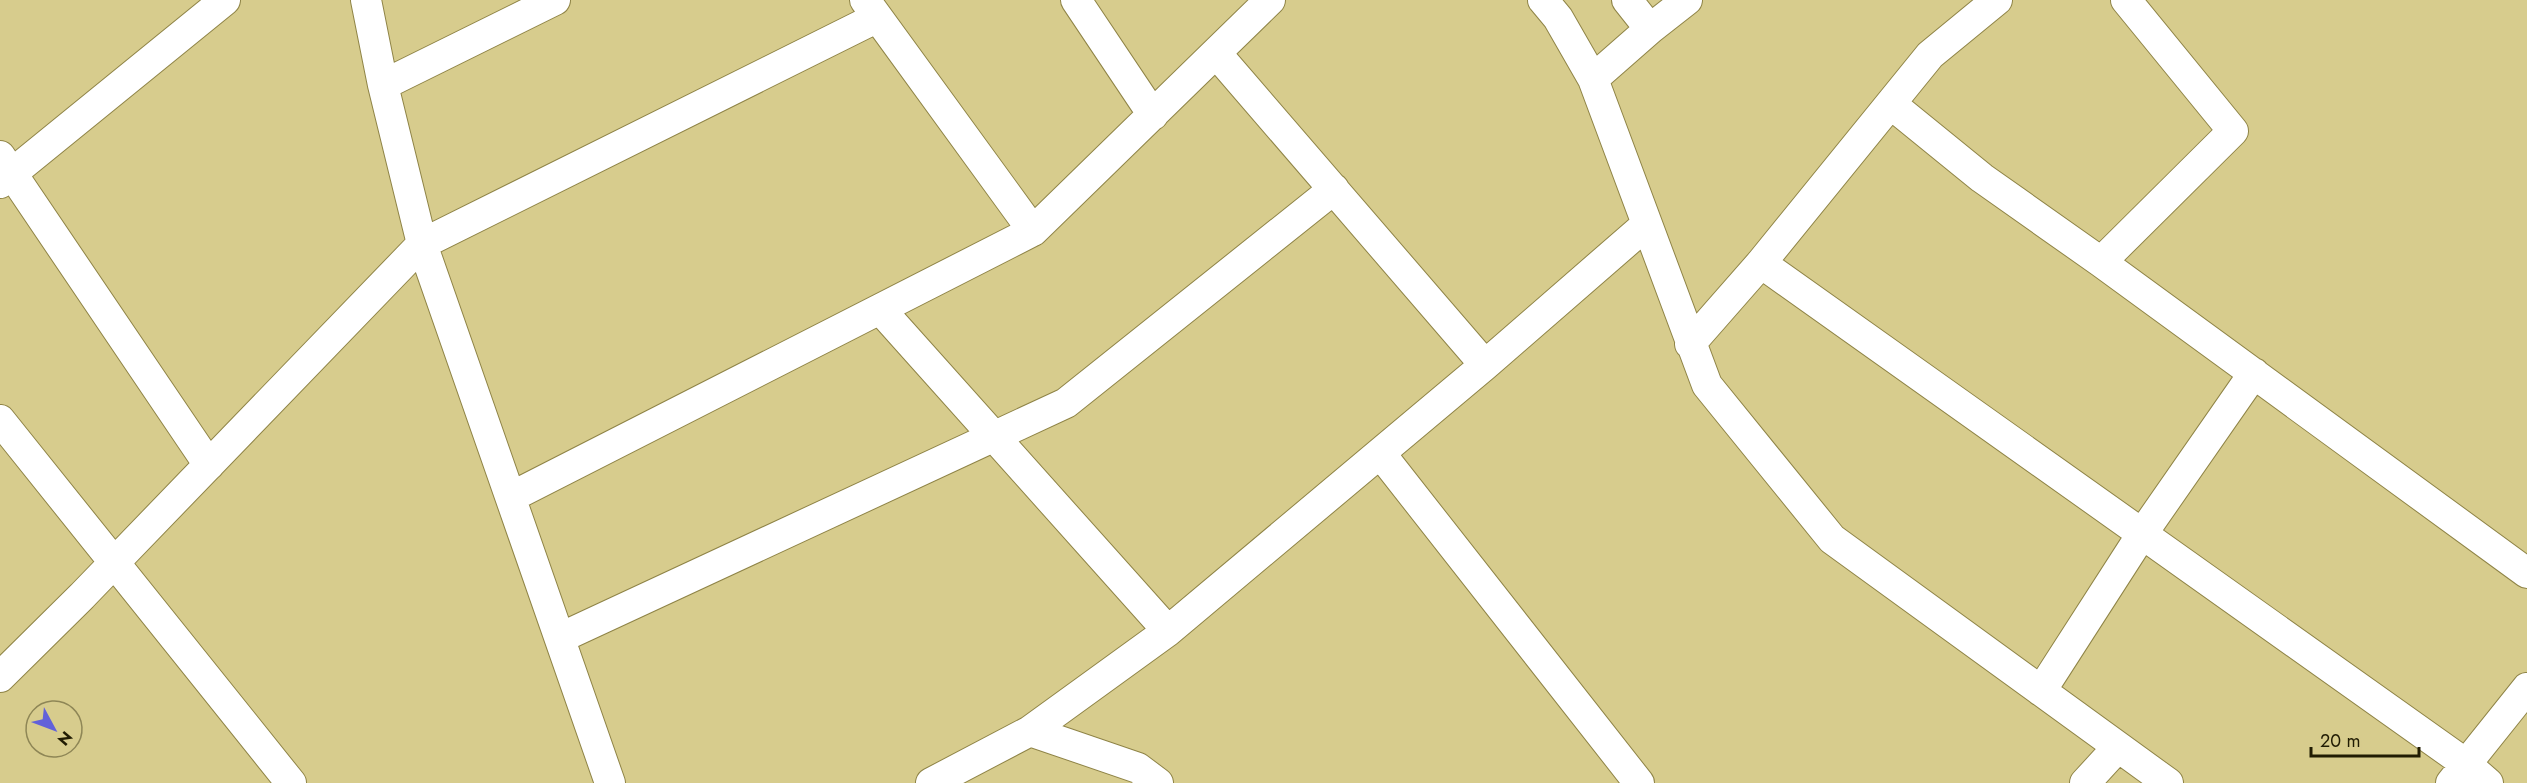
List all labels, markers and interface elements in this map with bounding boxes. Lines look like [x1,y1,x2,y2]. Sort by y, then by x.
north arrow [24,699,84,759]
scale bar [2311,720,2419,758]
text: N [52,726,78,751]
text: 20 m [2320,728,2360,754]

